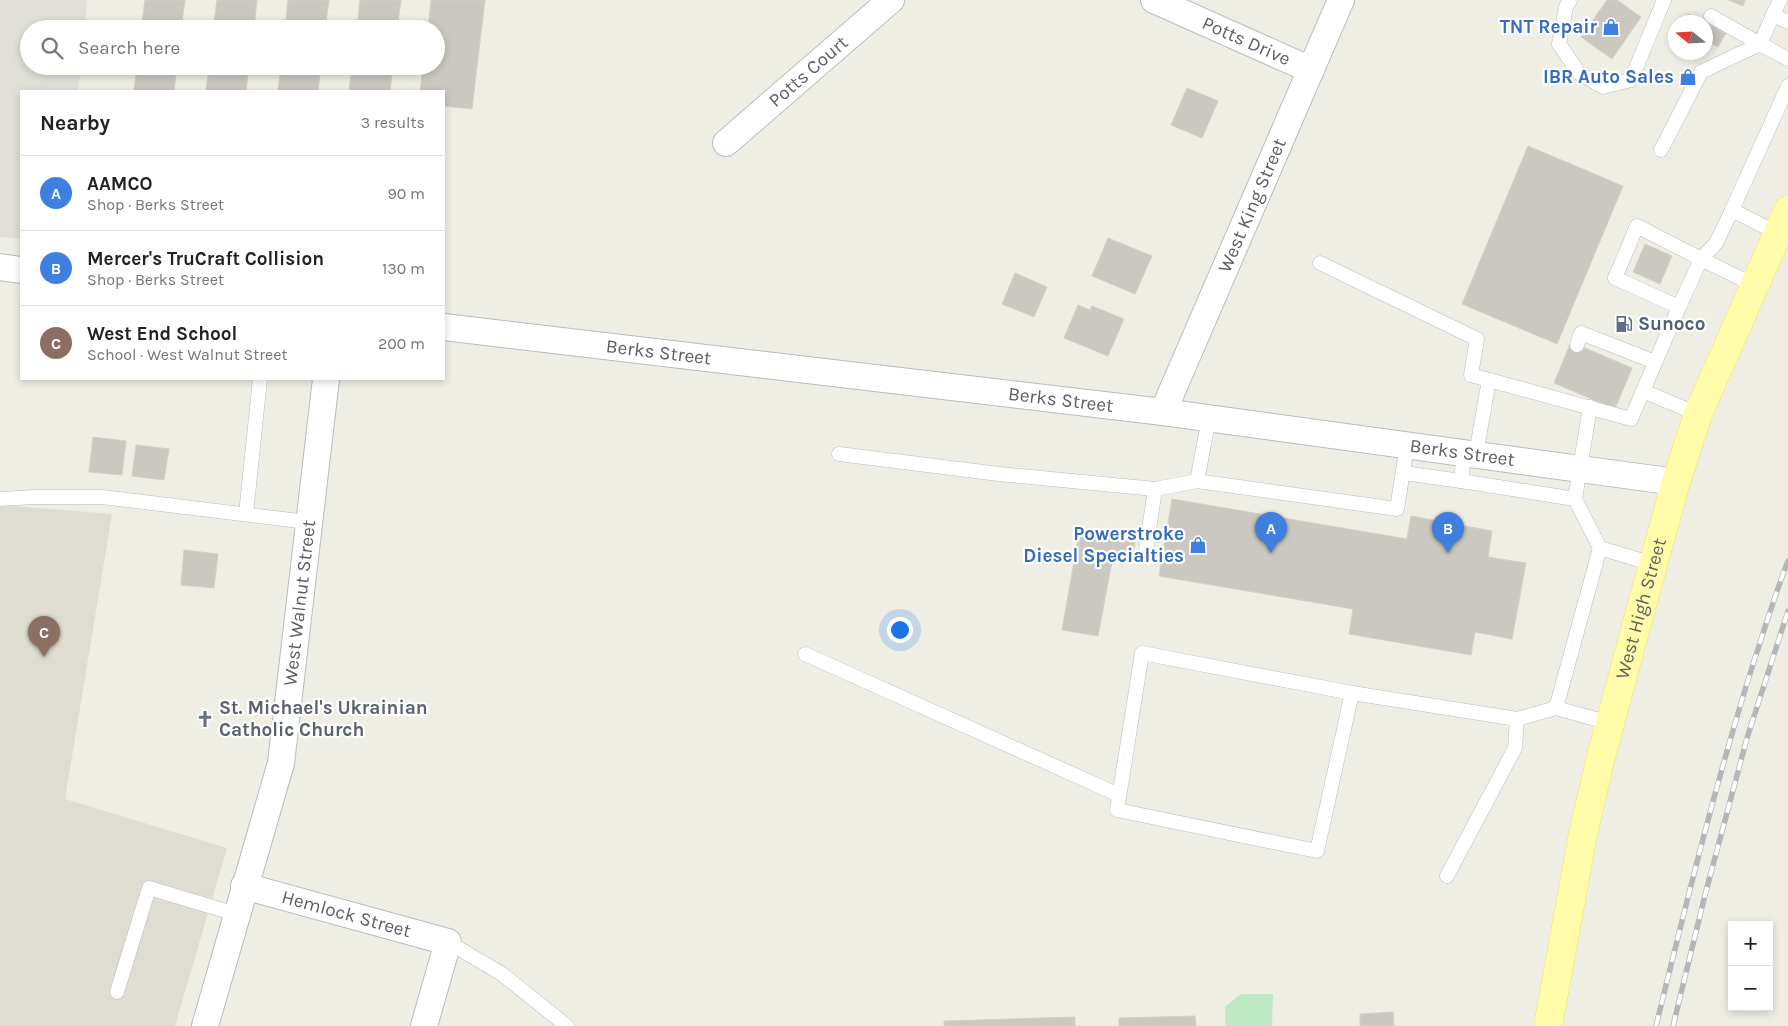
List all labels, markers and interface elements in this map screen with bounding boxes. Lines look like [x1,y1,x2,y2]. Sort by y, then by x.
street label: Potts Drive [1199,12,1294,70]
north arrow [1668,15,1713,60]
place label: TNT Repair [1500,16,1598,38]
shop icon: TNT Repair [1601,17,1621,37]
search box [20,20,445,75]
street label: Potts Court [764,31,852,112]
icon: search [38,34,66,62]
text: Search here [78,37,180,59]
place label: IBR Auto Sales [1543,66,1674,88]
shop icon: IBR Auto Sales [1678,67,1698,87]
text: Nearby [40,111,110,135]
text: 3 results [361,113,425,132]
street label: West King Street [1214,135,1291,276]
text: AAMCO [87,173,152,195]
text: A [51,184,61,203]
text: 90 m [387,184,425,203]
text: Shop · Berks Street [87,195,224,214]
text: Mercer's TruCraft Collision [87,248,324,270]
text: B [51,259,61,278]
text: 130 m [382,259,425,278]
text: Shop · Berks Street [87,270,224,289]
place label: Sunoco [1638,313,1705,335]
fuel station icon: Sunoco [1614,314,1634,334]
text: West End School [87,323,237,345]
text: C [51,334,61,353]
text: 200 m [378,334,425,353]
street label: Berks Street [605,335,712,369]
text: School · West Walnut Street [87,345,287,364]
street label: Berks Street [1007,383,1115,417]
street label: Berks Street [1408,435,1516,471]
pin: A [1255,512,1287,553]
pin: B [1432,512,1464,553]
street label: West Walnut Street [279,519,320,687]
place label: Powerstroke Diesel Specialties [1023,523,1184,567]
shop icon: Powerstroke Diesel Specialties [1188,535,1208,555]
street label: West High Street [1611,536,1671,681]
pin: C [28,616,60,657]
your location [887,617,913,643]
place label: St. Michael's Ukrainian Catholic Church [219,697,428,741]
church icon: St. Michael's Ukrainian Catholic Church [195,709,215,729]
street label: Hemlock Street [279,886,413,942]
map controls [1728,921,1773,1011]
button: + [1728,921,1773,966]
button: − [1728,966,1773,1011]

